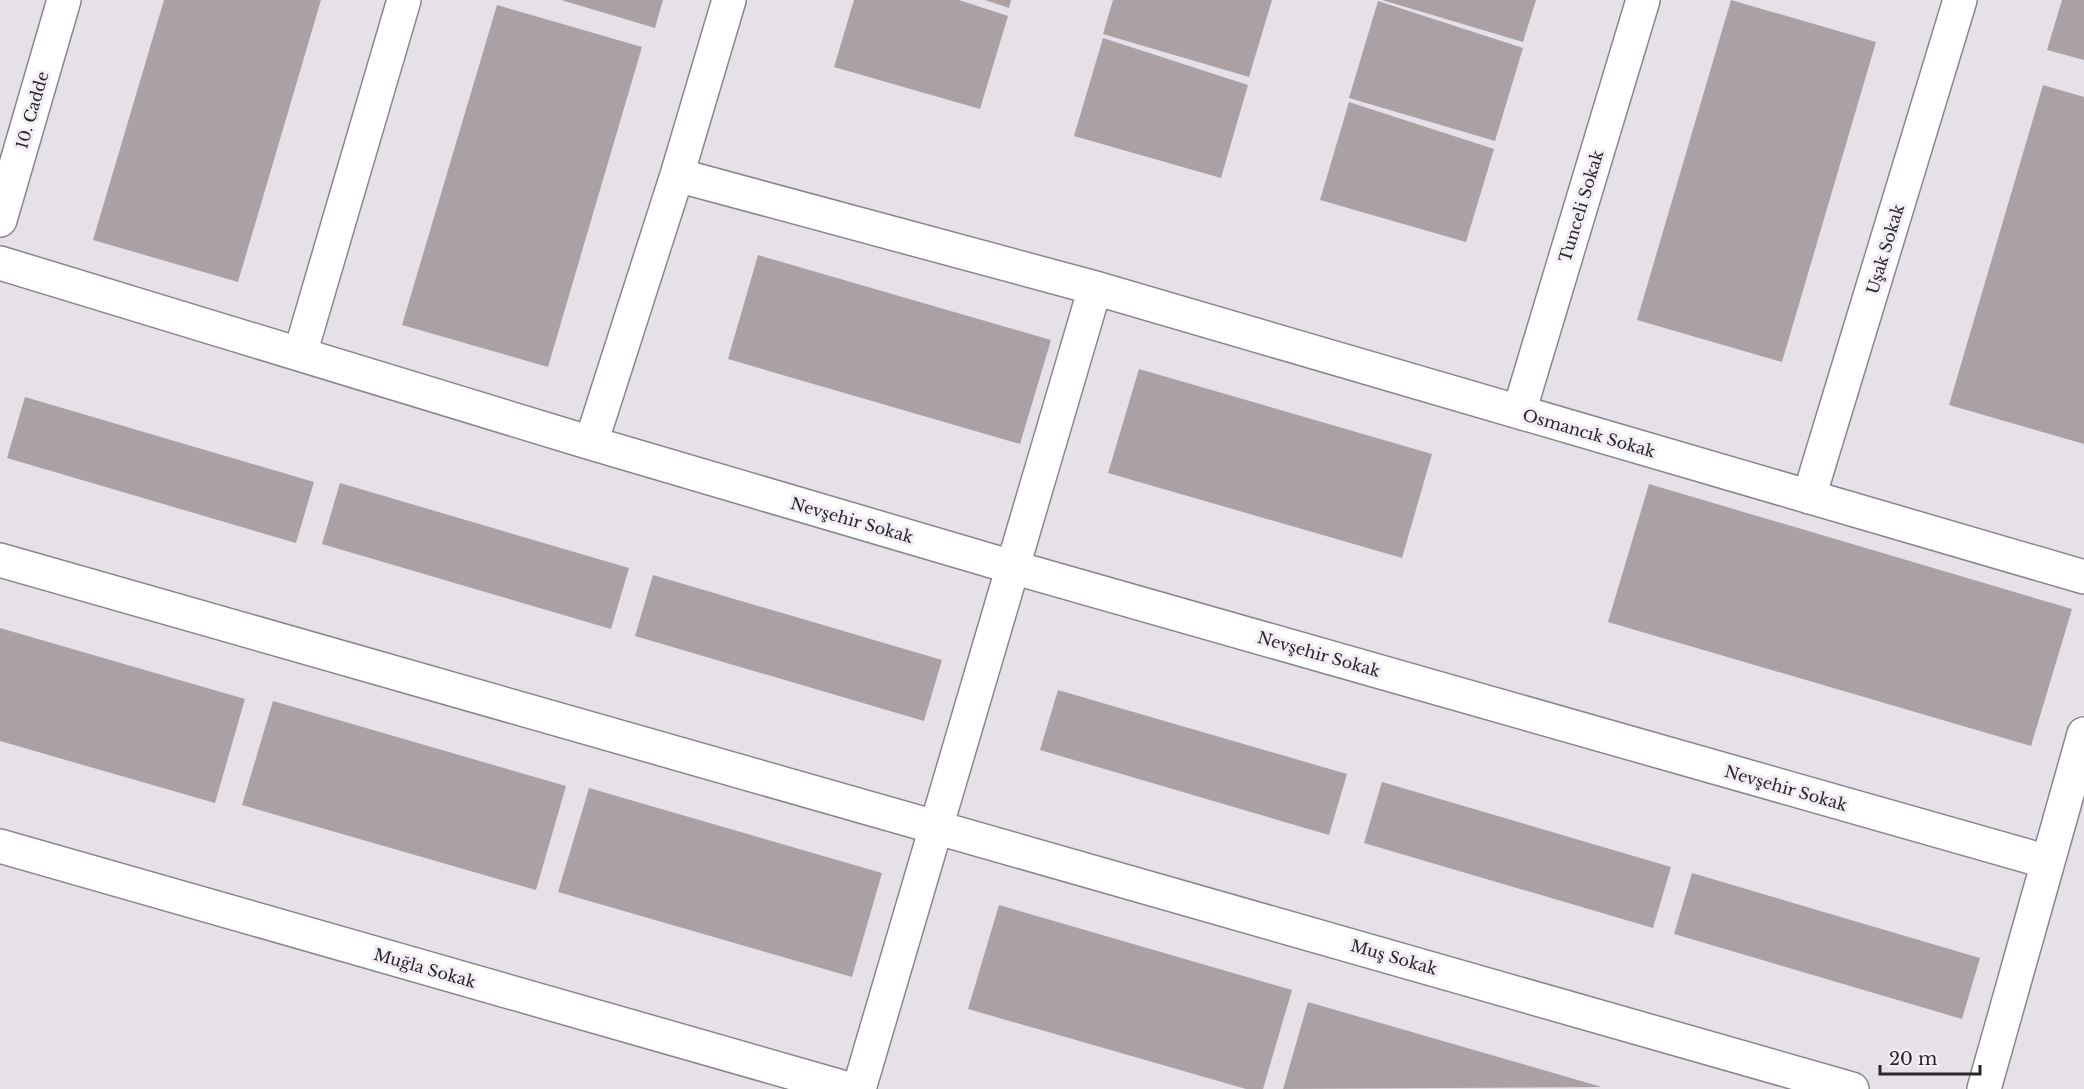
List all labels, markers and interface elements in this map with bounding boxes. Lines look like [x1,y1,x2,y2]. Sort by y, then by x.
street label: 10. Cadde [11,69,53,151]
street label: Tunceli Sokak [1554,147,1608,264]
street label: Uşak Sokak [1862,202,1908,296]
street label: Osmancık Sokak [1520,405,1658,462]
street label: Nevşehir Sokak [788,493,916,547]
street label: Nevşehir Sokak [1255,627,1383,681]
street label: Nevşehir Sokak [1722,761,1850,815]
street label: Muş Sokak [1348,935,1440,979]
street label: Muğla Sokak [372,944,478,992]
scale bar [1880,1038,1980,1076]
text: 20 m [1889,1048,1937,1070]

